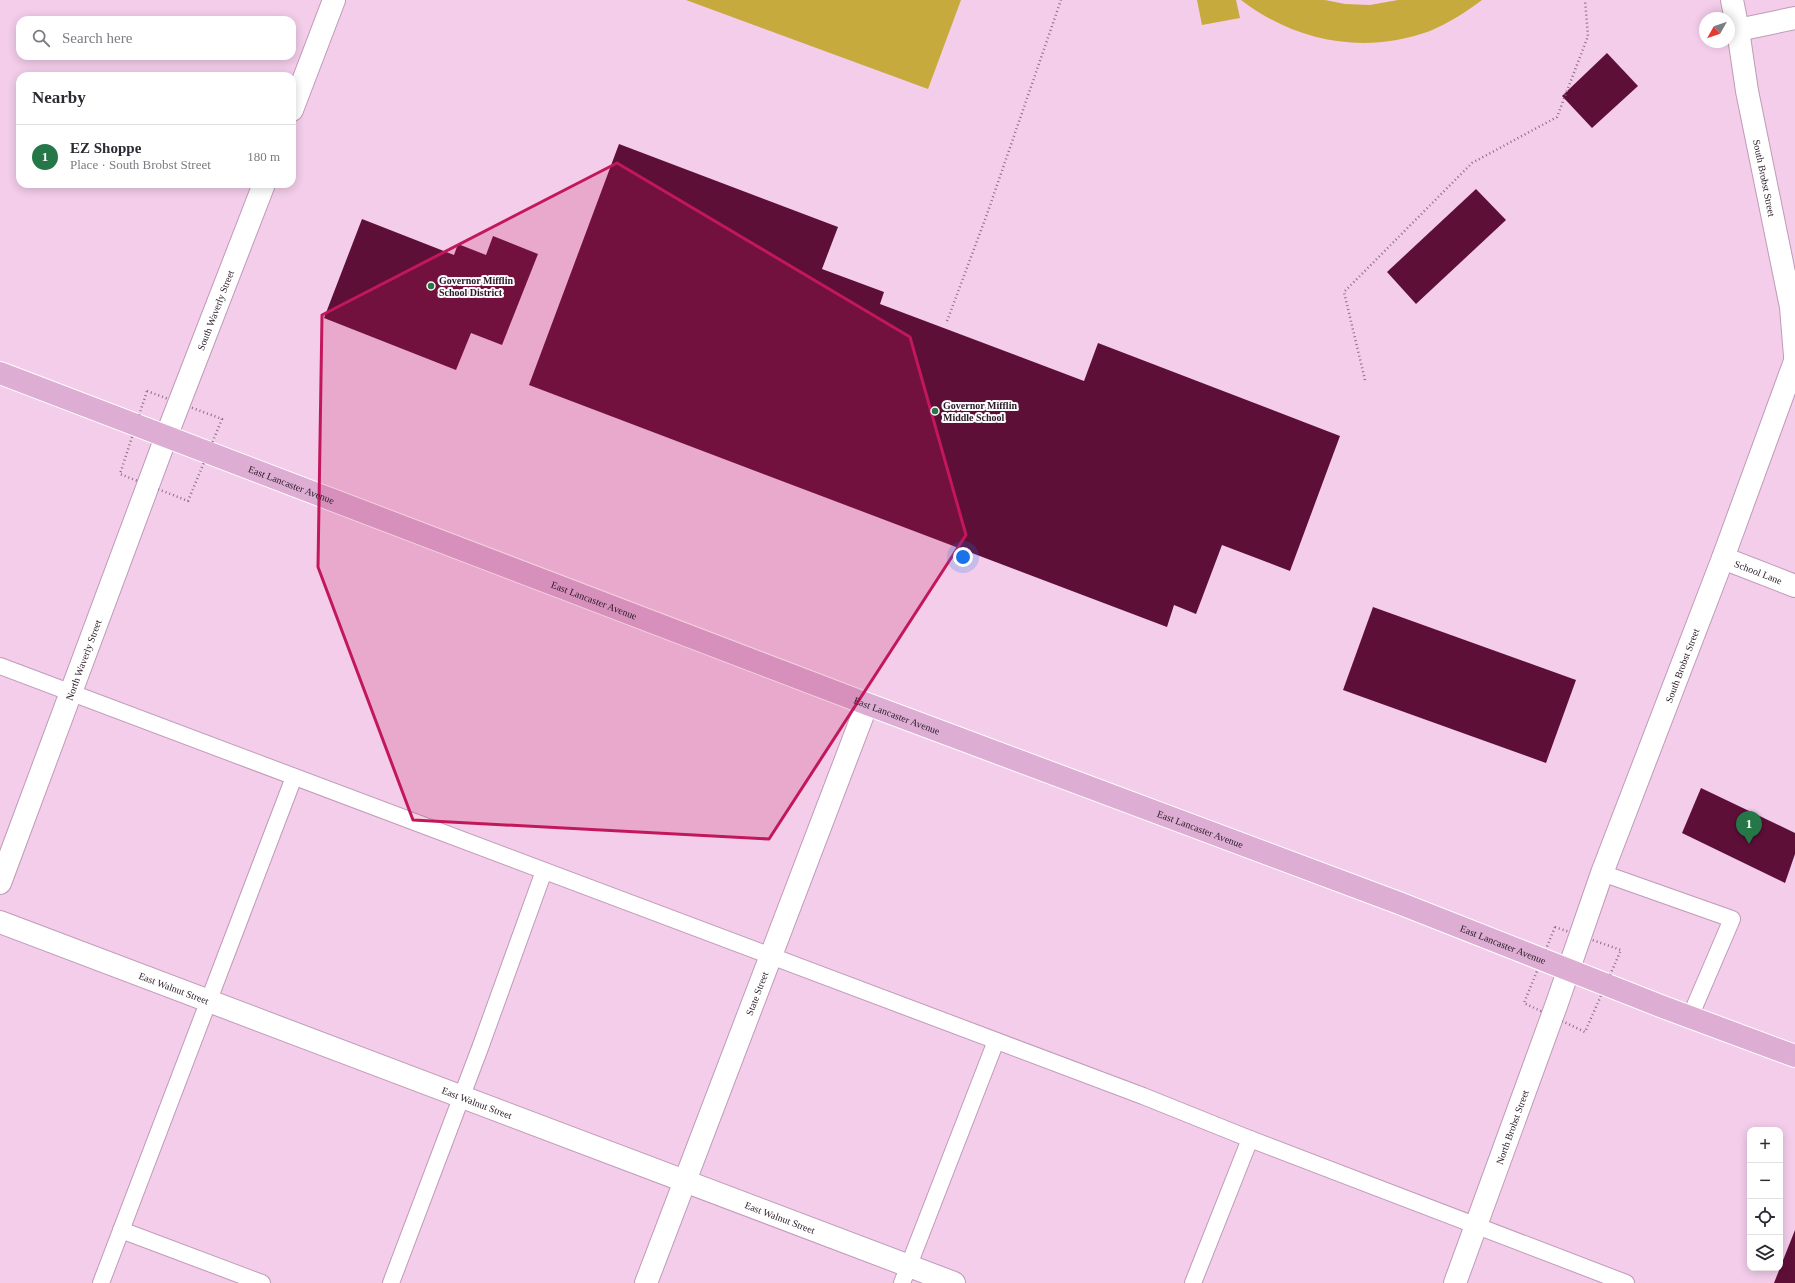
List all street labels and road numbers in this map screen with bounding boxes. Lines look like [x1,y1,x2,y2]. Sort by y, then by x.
street label: South Brobst Street [1751,138,1778,218]
street label: South Waverly Street [195,268,236,352]
street label: East Lancaster Avenue [247,463,336,506]
street label: School Lane [1733,558,1784,586]
street label: East Lancaster Avenue [550,578,639,621]
street label: North Waverly Street [63,618,103,702]
street label: South Brobst Street [1663,627,1701,704]
street label: East Lancaster Avenue [852,694,942,736]
street label: East Lancaster Avenue [1156,808,1245,850]
street label: East Lancaster Avenue [1459,922,1548,966]
street label: East Walnut Street [137,970,211,1006]
street label: State Street [743,970,770,1017]
street label: East Walnut Street [440,1084,514,1121]
street label: North Brobst Street [1493,1088,1531,1166]
street label: East Walnut Street [743,1199,817,1236]

